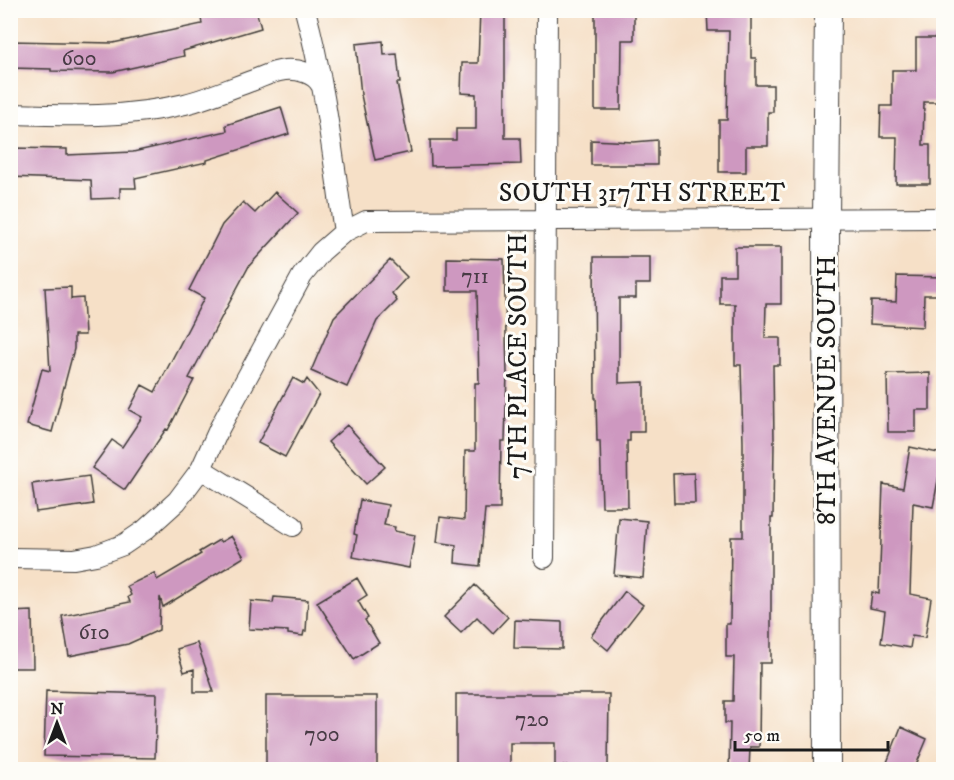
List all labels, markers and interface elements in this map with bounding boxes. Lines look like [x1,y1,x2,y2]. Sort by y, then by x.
house number: 600 [61,45,97,72]
street label: SOUTH 317TH STREET [499,177,785,210]
street label: 7TH PLACE SOUTH [502,233,535,479]
street label: 8TH AVENUE SOUTH [811,255,844,525]
house number: 711 [461,263,489,290]
house number: 610 [78,619,110,646]
north arrow [27,693,87,753]
text: N [50,699,64,719]
house number: 720 [515,706,549,733]
scale bar [735,714,888,752]
house number: 700 [304,721,340,748]
text: 50 m [744,725,780,747]

